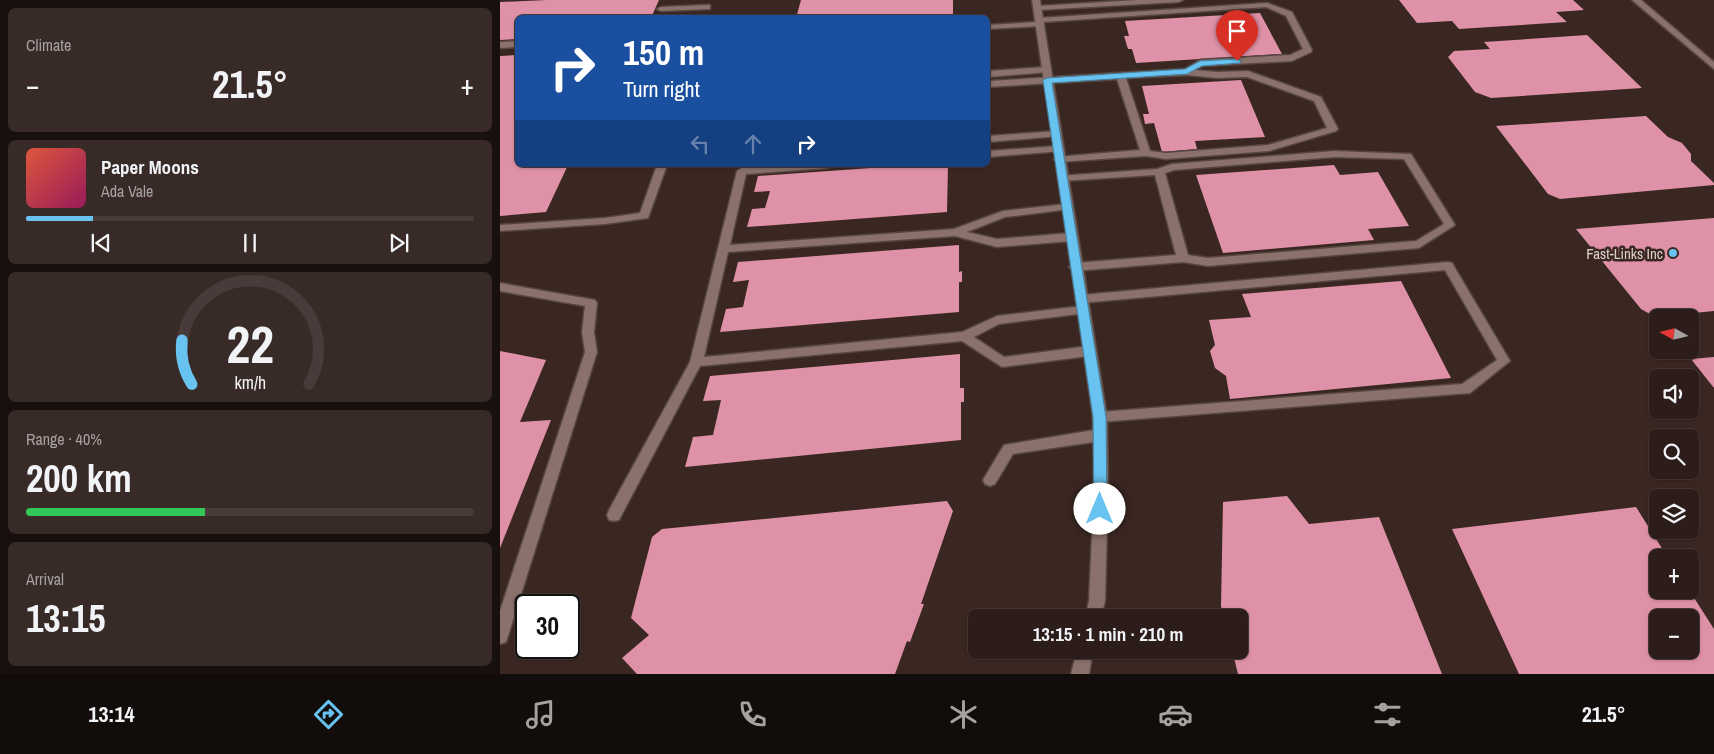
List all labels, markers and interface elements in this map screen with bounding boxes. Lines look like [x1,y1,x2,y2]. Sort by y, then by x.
pin [1216,10,1258,61]
icon: arrive [1223,17,1251,45]
text: 150 m [623,29,704,76]
text: Climate [26,34,71,56]
icon: right [540,35,605,100]
text: 21.5° [212,59,288,110]
text: − [26,66,39,104]
text: + [461,66,474,104]
text: Turn right [623,74,700,104]
icon: left [686,130,714,158]
icon: ahead [739,130,767,158]
icon: right [792,130,820,158]
text: Paper Moons [101,154,199,180]
text: Ada Vale [101,180,153,202]
icon: previous [87,229,115,257]
icon: pause [236,229,264,257]
icon: next [385,229,413,257]
place label: Fast-Links Inc [1586,243,1663,264]
marker: Fast-Links Inc [1667,247,1679,259]
text: 22 [226,309,274,379]
north arrow [1649,309,1699,359]
map controls [1649,309,1699,659]
button: sound [1649,369,1699,419]
text: km/h [234,371,266,395]
text: Range · 40% [26,428,102,450]
button: search [1649,429,1699,479]
text: 200 km [26,453,132,504]
position arrow [1073,482,1125,534]
button: layers [1649,489,1699,539]
button: + [1649,549,1699,599]
text: Arrival [26,568,64,590]
text: 13:15 [26,593,106,644]
speed limit sign: 30 [515,594,580,659]
button: − [1649,609,1699,659]
text: 13:15 · 1 min · 210 m [1033,621,1183,647]
icon: directions [311,697,346,732]
icon: music [523,697,558,732]
icon: phone [735,697,770,732]
icon: climate [946,697,981,732]
icon: car [1158,697,1193,732]
icon: filters [1370,697,1405,732]
text: 13:14 [88,699,135,729]
text: 21.5° [1582,699,1626,729]

